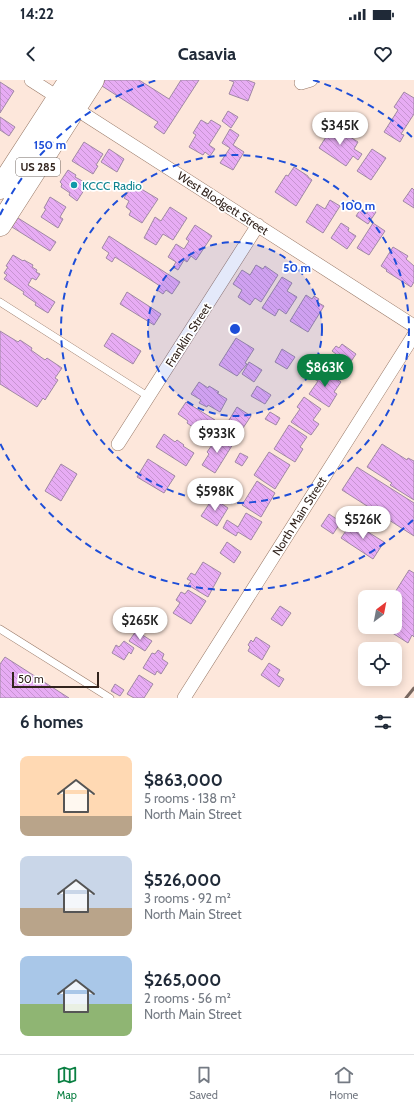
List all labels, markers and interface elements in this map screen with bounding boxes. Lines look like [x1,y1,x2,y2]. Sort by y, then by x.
text: 14:22 [20,5,54,23]
icon: back [20,43,42,65]
text: Casavia [178,43,236,65]
icon: heart [372,43,394,65]
pin: $345K [312,112,368,146]
text: $345K [321,117,359,133]
text: 150 m [34,137,66,152]
road number: US 285 [16,158,60,176]
street label: West Blodgett Street [175,168,271,238]
place label: KCCC Radio [82,178,142,193]
marker: KCCC Radio [69,180,79,190]
text: 100 m [341,198,375,213]
text: 50 m [283,260,311,275]
street label: Franklin Street [162,300,214,370]
centre of rings [228,322,242,336]
pin: $863K [297,354,353,388]
text: $863K [306,359,344,375]
pin: $933K [189,420,245,454]
text: $933K [198,425,236,441]
street label: North Main Street [269,474,329,558]
pin: $598K [187,478,243,512]
text: $598K [196,483,234,499]
pin: $526K [335,506,391,540]
text: $526K [345,511,381,527]
north arrow [358,590,402,634]
map controls [358,590,402,686]
pin: $265K [112,607,168,641]
text: $265K [122,612,158,628]
button: locate [358,642,402,686]
scale bar [12,670,99,689]
text: 50 m [18,672,44,686]
icon: filters [372,711,394,733]
text: 6 homes [20,712,83,732]
text: $863,000 [144,770,223,790]
icon: home [52,772,100,820]
text: 5 rooms · 138 m² [144,790,236,806]
text: North Main Street [144,806,242,822]
text: $526,000 [144,870,221,890]
icon: home [52,872,100,920]
text: 3 rooms · 92 m² [144,890,231,906]
text: North Main Street [144,906,242,922]
text: $265,000 [144,970,221,990]
icon: home [52,972,100,1020]
text: 2 rooms · 56 m² [144,990,231,1006]
text: North Main Street [144,1006,242,1022]
tab: Map [56,1064,78,1102]
tab: Saved [189,1064,218,1102]
tab: Home [329,1064,358,1102]

